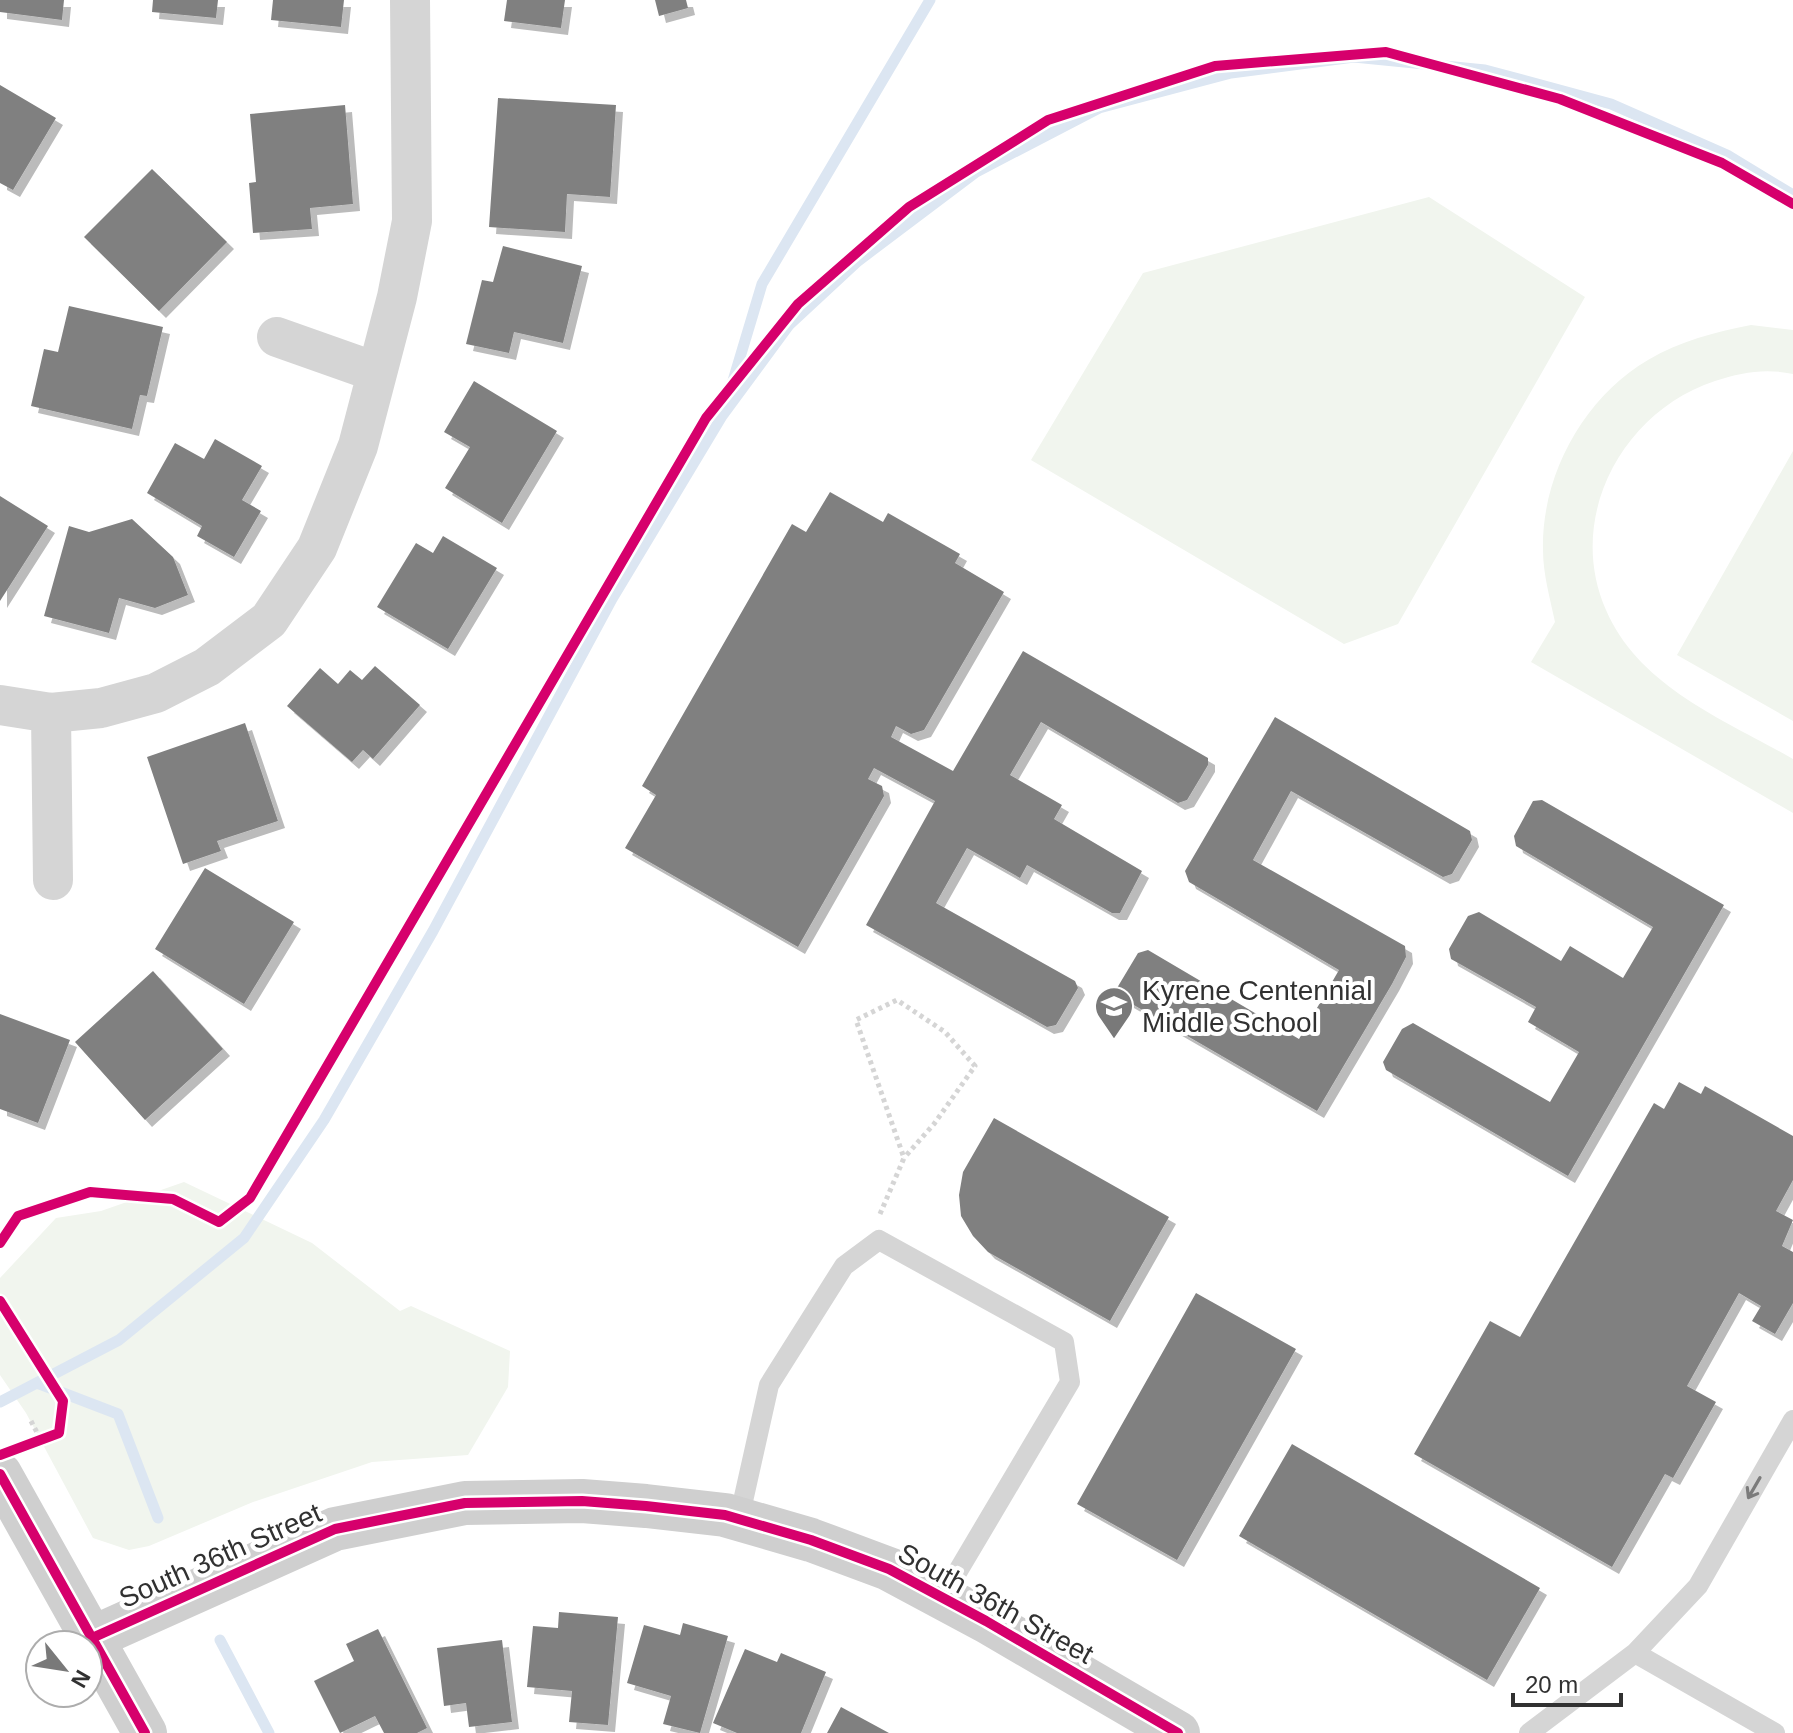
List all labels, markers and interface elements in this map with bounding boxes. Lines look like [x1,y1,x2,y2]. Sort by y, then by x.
place label: Kyrene Centennial Middle School [1142,975,1372,1038]
school or university icon: Kyrene Centennial Middle School [1093,985,1135,1040]
one-way arrow [1746,1475,1761,1499]
street label: South 36th Street [114,1497,326,1614]
street label: South 36th Street [893,1537,1099,1670]
north arrow [24,1629,104,1709]
scale bar [1513,1657,1621,1707]
text: N [66,1666,96,1692]
text: 20 m [1525,1671,1578,1698]

